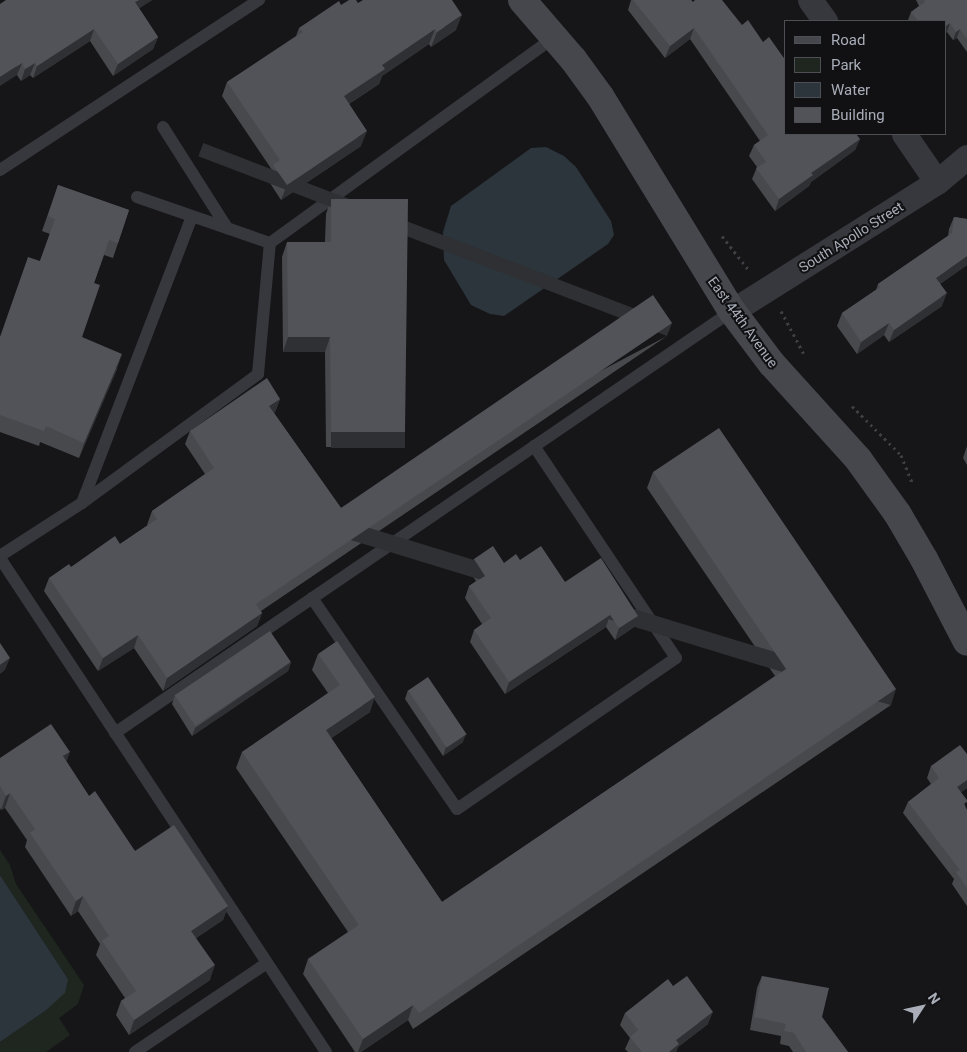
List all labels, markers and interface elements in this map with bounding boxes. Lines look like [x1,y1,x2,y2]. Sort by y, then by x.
legend [784,20,947,135]
text: Road [831,31,865,49]
text: Park [831,56,861,74]
text: Water [831,81,870,99]
text: Building [831,106,885,124]
street label: South Apollo Street [796,198,906,276]
street label: East 44th Avenue [704,273,782,371]
north arrow [897,982,947,1032]
text: N [925,990,944,1007]

